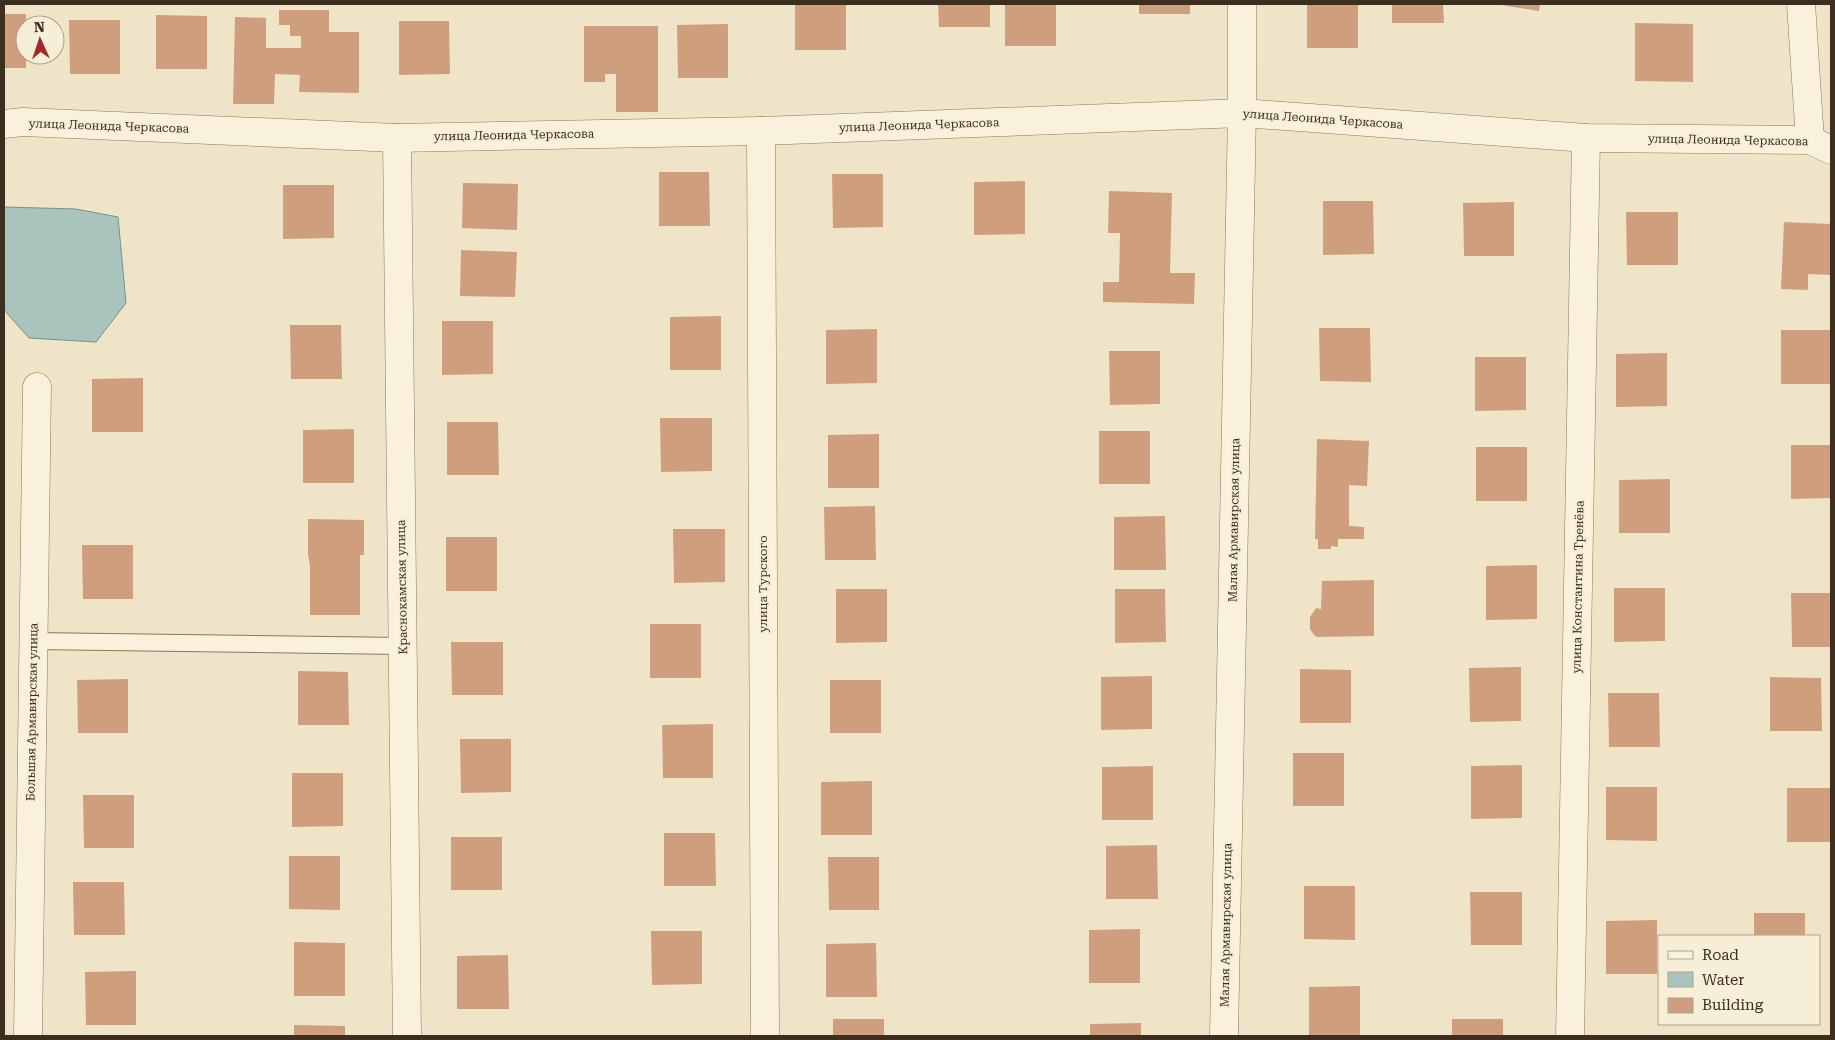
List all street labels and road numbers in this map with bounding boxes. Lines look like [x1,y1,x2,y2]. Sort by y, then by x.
street label: улица Леонида Черкасова [1242,106,1404,132]
street label: улица Леонида Черкасова [838,115,1000,135]
street label: улица Леонида Черкасова [28,116,190,136]
street label: улица Леонида Черкасова [434,127,595,143]
street label: улица Леонида Черкасова [1648,132,1809,148]
street label: Малая Армавирская улица [1226,437,1242,602]
street label: улица Константина Тренёва [1569,500,1587,674]
street label: Краснокамская улица [394,519,410,655]
street label: улица Турского [756,535,770,633]
street label: Большая Армавирская улица [23,622,41,801]
street label: Малая Армавирская улица [1218,842,1234,1007]

